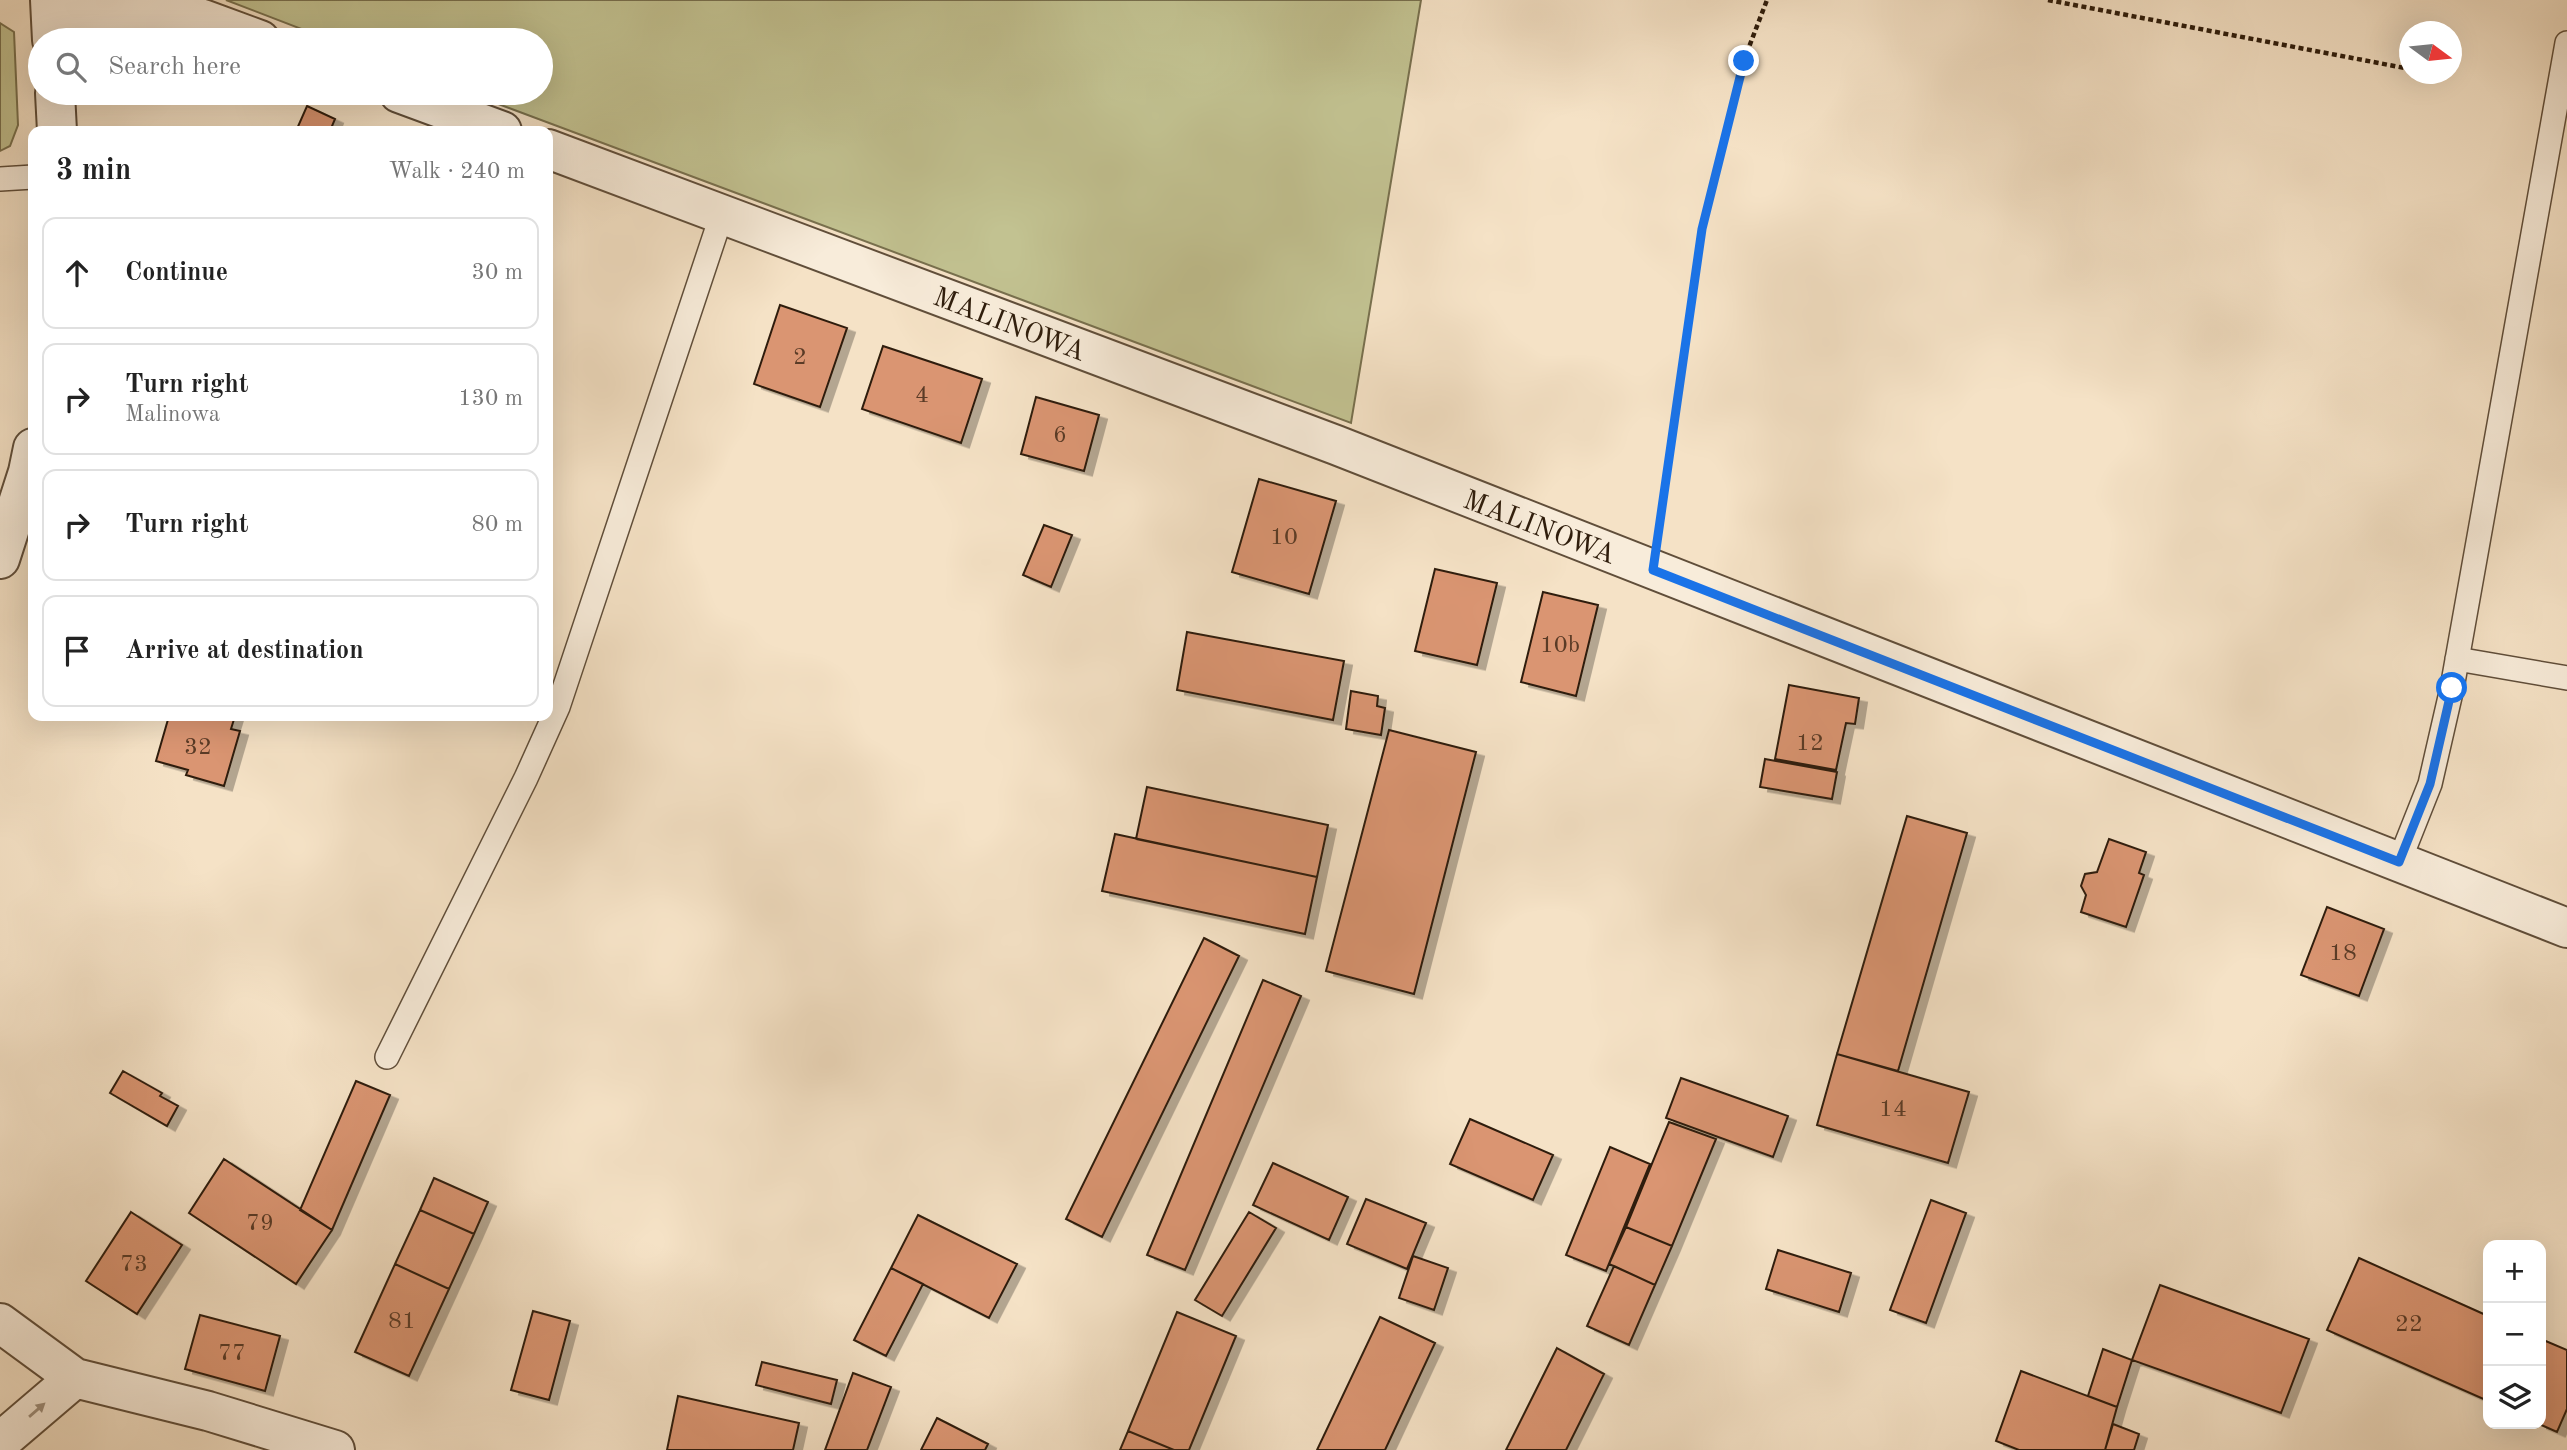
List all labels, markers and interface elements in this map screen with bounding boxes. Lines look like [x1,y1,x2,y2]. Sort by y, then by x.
north arrow [2399,21,2462,84]
search box [28,28,553,105]
route end [1728,45,1759,76]
icon: search [52,48,90,86]
text: Search here [108,54,241,80]
text: 3 min [56,156,131,186]
text: Walk · 240 m [389,160,525,183]
icon: ahead [58,254,96,292]
text: Continue [125,260,228,286]
text: 30 m [472,261,523,284]
street label: MALINOWA [929,284,1089,368]
house number: 2 [793,346,807,370]
text: Turn right [125,372,248,398]
icon: right [58,380,96,418]
house number: 4 [915,384,929,408]
text: 130 m [458,387,523,410]
text: Malinowa [125,403,220,426]
house number: 6 [1053,424,1067,448]
street label: MALINOWA [1459,487,1619,571]
icon: right [58,506,96,544]
text: Turn right [125,512,248,538]
text: 80 m [472,513,523,536]
house number: 10 [1270,526,1298,550]
icon: arrive [58,632,96,670]
house number: 10b [1540,634,1580,658]
text: Arrive at destination [125,638,364,664]
route start [2436,672,2467,703]
house number: 12 [1796,732,1824,756]
house number: 32 [184,736,212,760]
house number: 18 [2329,942,2357,966]
house number: 14 [1879,1098,1907,1122]
house number: 79 [246,1212,274,1236]
map controls [2483,1240,2546,1429]
button: + [2483,1240,2546,1303]
house number: 73 [120,1253,148,1277]
button: − [2483,1303,2546,1366]
house number: 81 [388,1310,416,1334]
house number: 22 [2395,1313,2423,1337]
house number: 77 [218,1342,246,1366]
button: layers [2483,1366,2546,1429]
one-way arrow [29,1403,46,1418]

